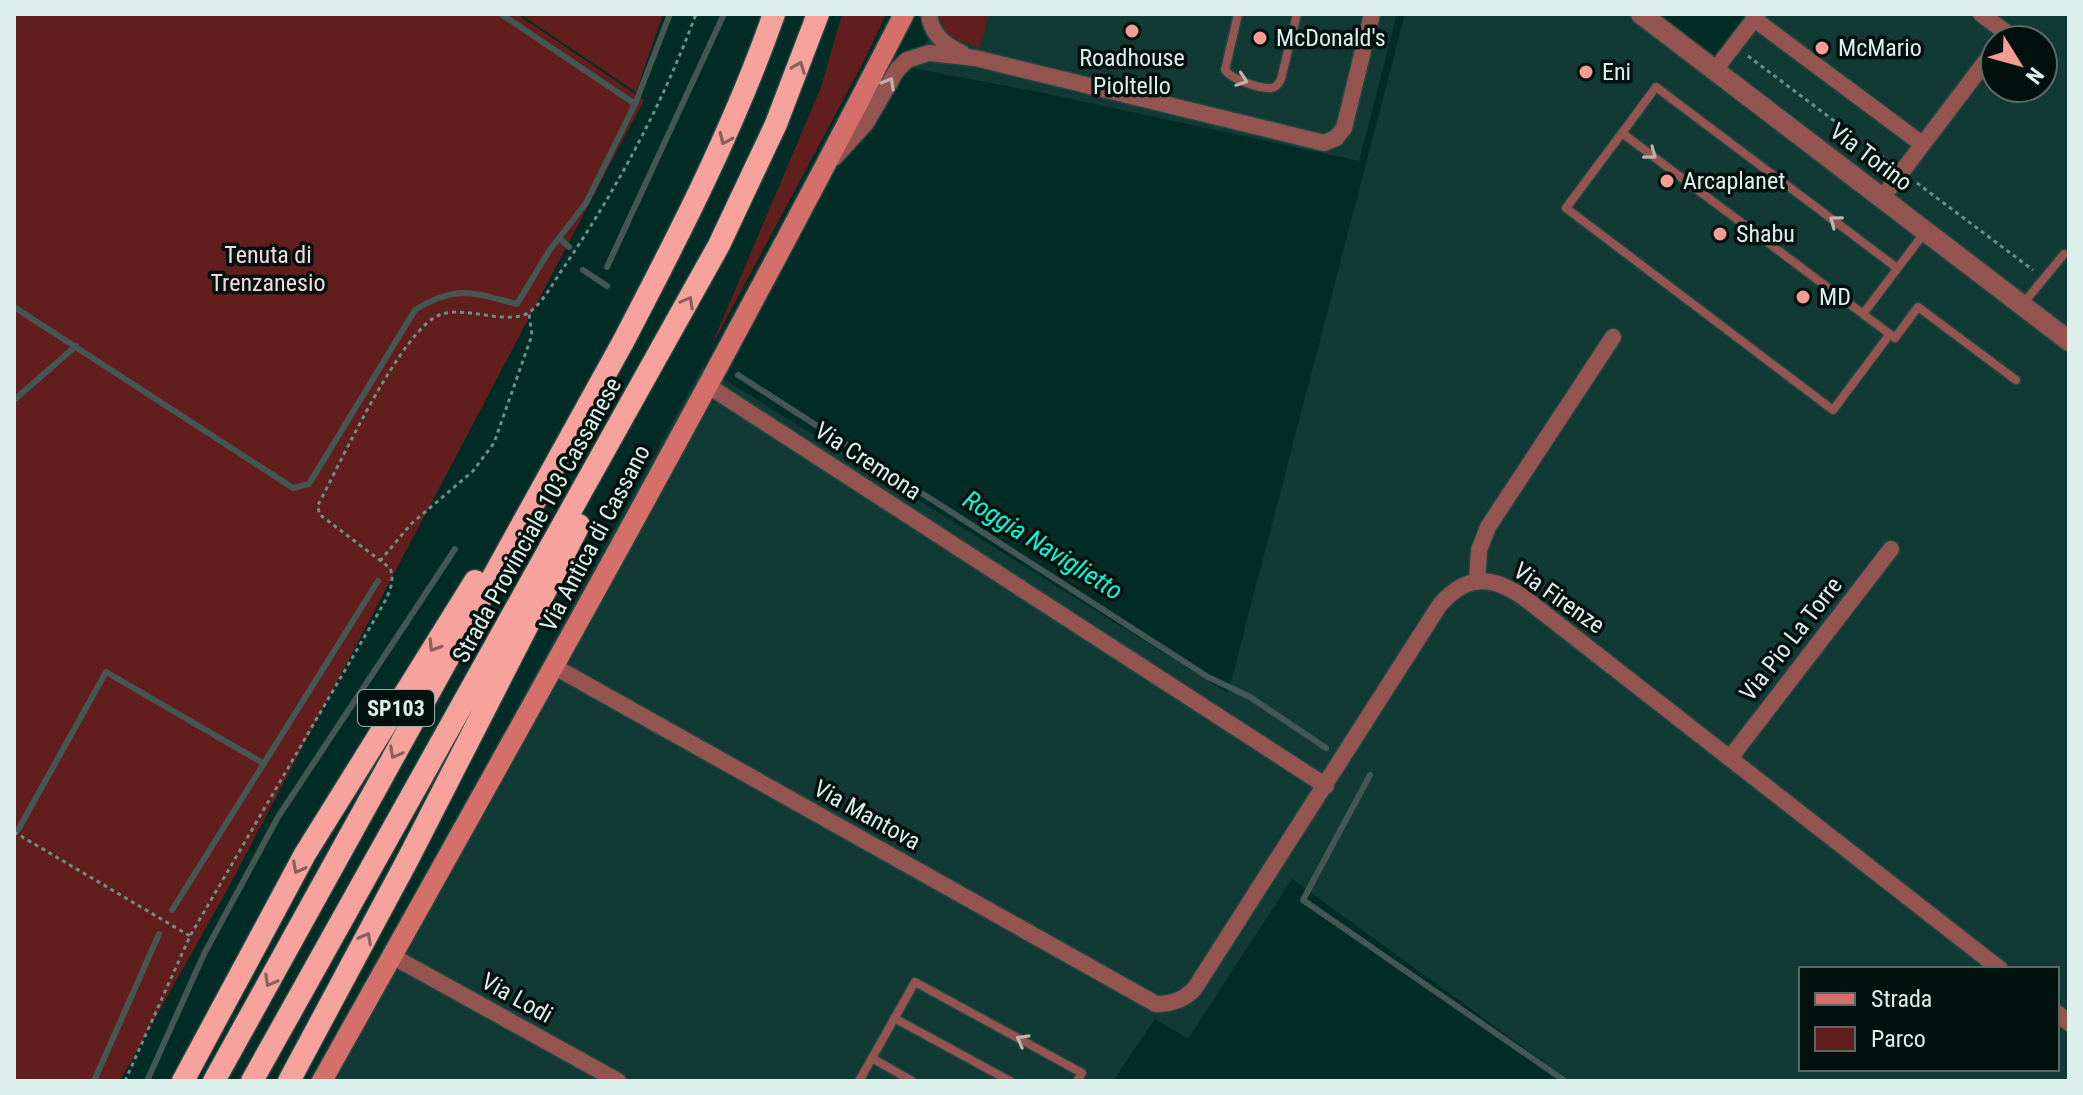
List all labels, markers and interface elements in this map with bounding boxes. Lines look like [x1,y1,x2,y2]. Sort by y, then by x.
marker: Roadhouse Pioltello [1123,22,1141,40]
place label: McDonald's [1276,24,1386,52]
north arrow [1979,24,2059,104]
marker: McDonald's [1251,29,1269,47]
place label: McMario [1838,34,1922,62]
marker: McMario [1813,39,1831,57]
place label: Roadhouse Pioltello [1079,44,1185,100]
place label: Eni [1602,58,1631,86]
one-way arrow [789,61,806,75]
marker: Eni [1577,63,1595,81]
text: N [2021,63,2049,89]
one-way arrow [1234,70,1248,86]
one-way arrow [880,77,895,92]
street label: Via Torino [1824,117,1918,197]
one-way arrow [718,130,734,145]
one-way arrow [1642,145,1656,159]
place label: Arcaplanet [1683,167,1785,195]
marker: Arcaplanet [1658,172,1676,190]
one-way arrow [1829,216,1844,231]
place label: Shabu [1736,220,1795,248]
marker: Shabu [1711,225,1729,243]
park label: Tenuta di Trenzanesio [211,241,325,297]
place label: MD [1819,283,1851,311]
marker: MD [1794,288,1812,306]
one-way arrow [678,296,694,311]
street label: Strada Provinciale 103 Cassanese [447,373,627,667]
street label: Via Cremona [810,416,926,506]
street label: Via Antica di Cassano [534,440,656,636]
water label: Roggia Naviglietto [958,484,1128,606]
street label: Via Firenze [1508,557,1610,639]
street label: Via Pio La Torre [1734,572,1848,706]
one-way arrow [429,637,444,652]
road number: SP103 [358,690,434,726]
one-way arrow [390,745,405,759]
street label: Via Mantova [809,774,925,856]
one-way arrow [293,859,308,874]
one-way arrow [356,933,372,947]
street label: Via Lodi [477,967,557,1029]
legend [1799,967,2059,1071]
one-way arrow [264,972,279,987]
text: Strada [1871,985,1932,1013]
text: Parco [1871,1025,1926,1053]
one-way arrow [1015,1035,1030,1050]

